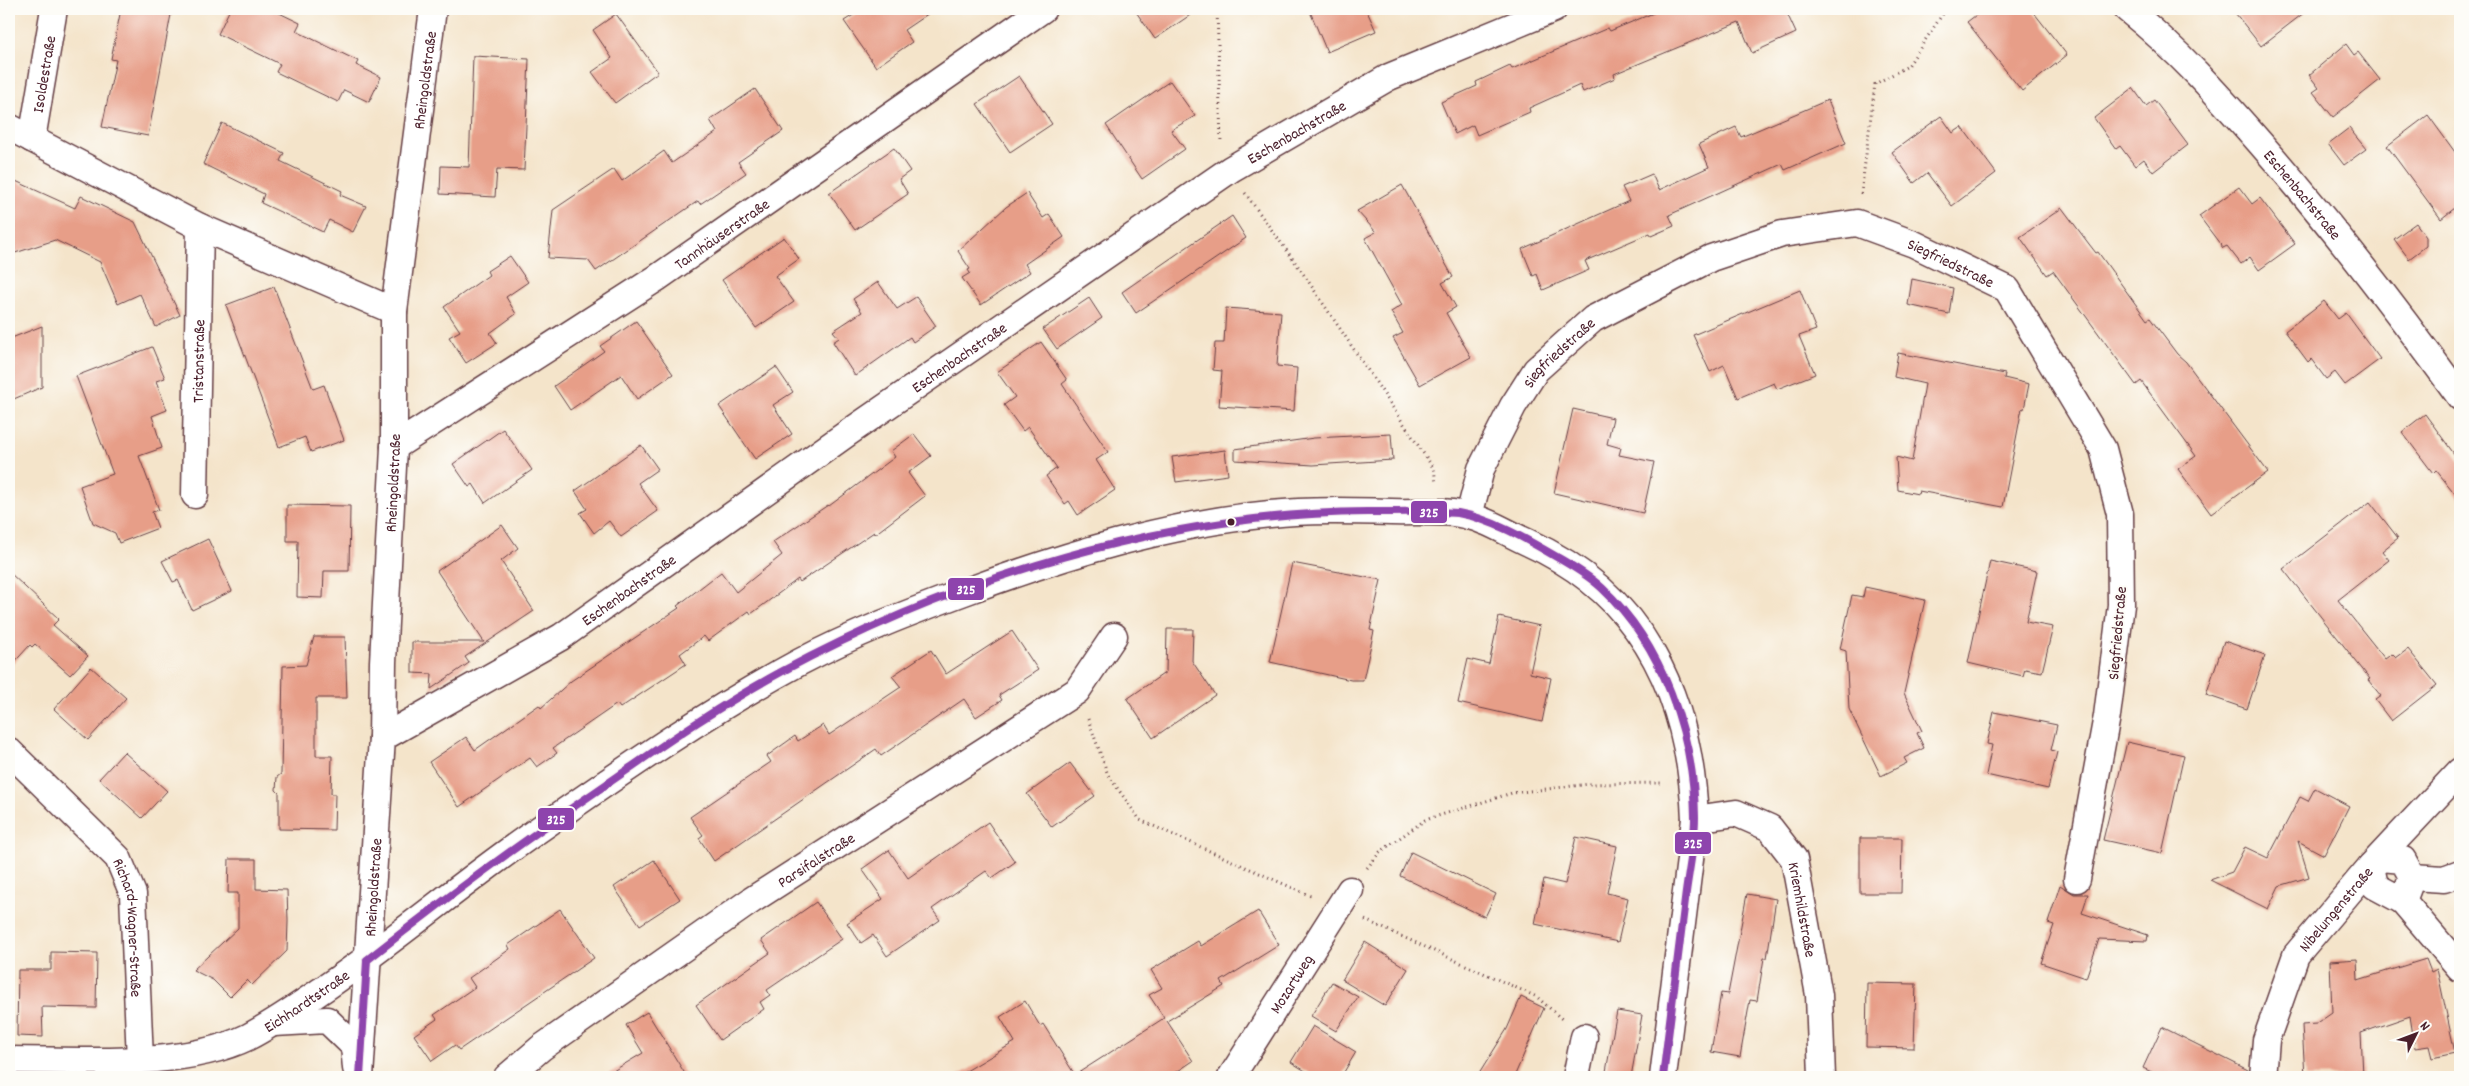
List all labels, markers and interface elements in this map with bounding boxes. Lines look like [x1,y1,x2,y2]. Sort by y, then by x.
street label: Rheingoldstraße [409,30,444,131]
street label: Isoldestraße [28,34,63,115]
street label: Eschenbachstraße [1243,95,1351,171]
street label: Eschenbachstraße [2257,146,2346,246]
street label: Tannhäuserstraße [670,194,775,277]
street label: Siegfriedstraße [1904,234,1997,295]
street label: Siegfriedstraße [1518,313,1601,393]
street label: Eschenbachstraße [908,318,1012,400]
street label: Tristanstraße [188,319,212,403]
street label: Rheingoldstraße [381,434,408,533]
line badge: 325 [1410,500,1448,524]
text: 325 [1420,504,1439,524]
unlabelled marker [1226,517,1236,527]
street label: Eschenbachstraße [578,550,682,633]
line badge: 325 [947,577,985,601]
text: 325 [957,581,976,601]
street label: Siegfriedstraße [2103,585,2134,681]
line badge: 325 [537,807,575,831]
text: 325 [547,811,566,831]
street label: Parsifalstraße [774,828,860,895]
line badge: 325 [1674,831,1712,855]
text: 325 [1684,835,1703,855]
street label: Rheingoldstraße [360,838,389,938]
street label: Richard-Wagner-Straße [105,855,146,998]
street label: Kriemhildstraße [1781,860,1821,959]
street label: Nibelungenstraße [2294,863,2380,958]
street label: Mozartweg [1265,951,1320,1019]
street label: Eichhardtstraße [260,965,355,1040]
north arrow [2392,1008,2442,1058]
text: N [2414,1017,2434,1036]

